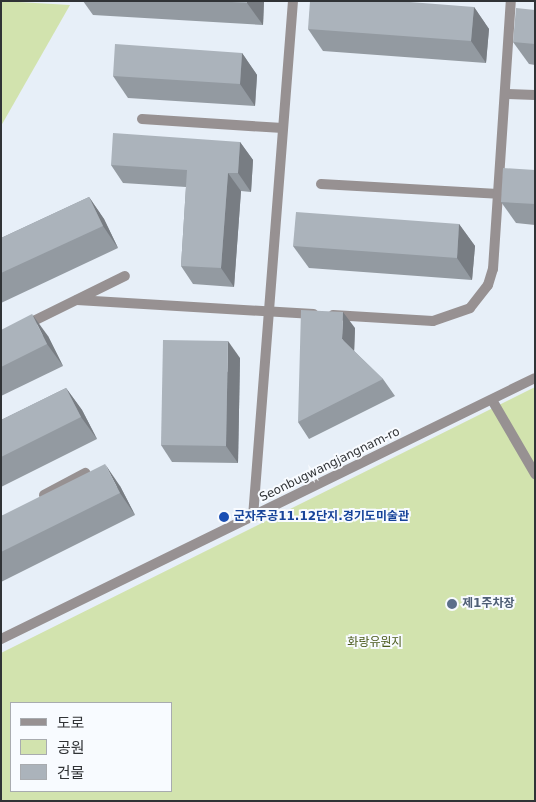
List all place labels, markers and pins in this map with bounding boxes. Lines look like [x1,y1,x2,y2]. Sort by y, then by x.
place label: 군자주공11.12단지.경기도미술관 [234,510,409,524]
marker: 군자주공11.12단지.경기도미술관 [218,511,230,523]
place label: 제1주차장 [462,597,515,611]
marker: 제1주차장 [446,598,458,610]

